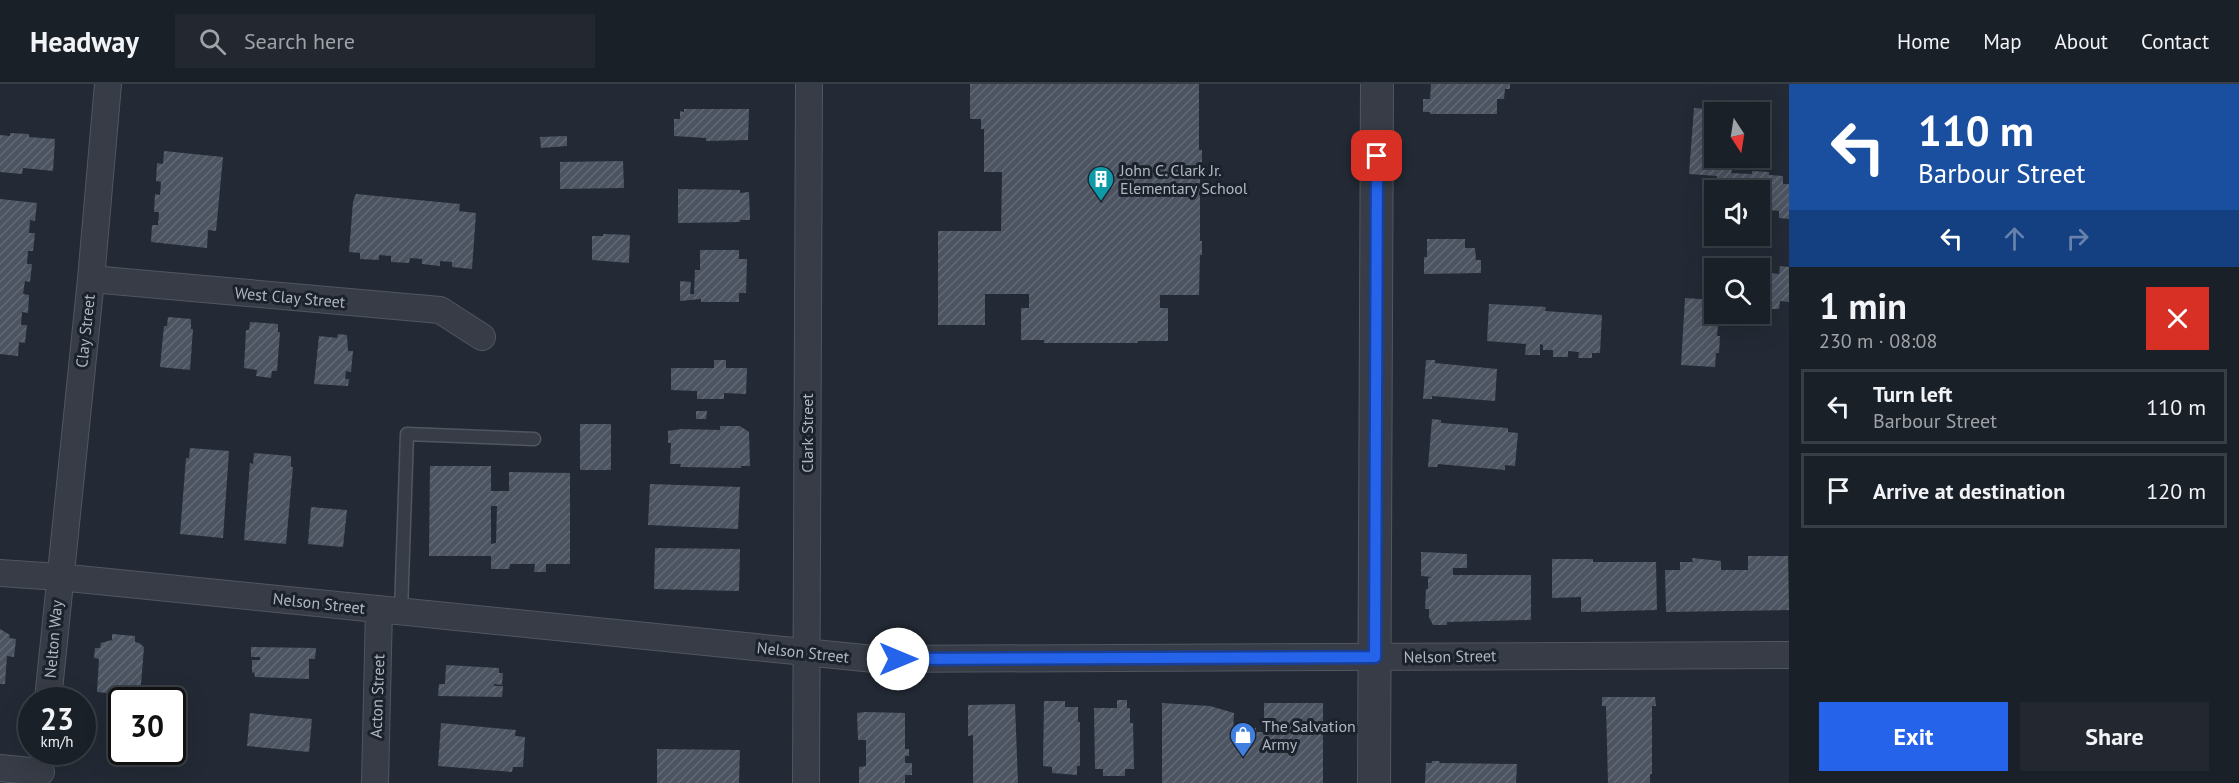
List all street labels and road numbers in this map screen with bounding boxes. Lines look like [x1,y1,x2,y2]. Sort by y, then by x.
street label: West Clay Street [234,282,347,312]
street label: Clay Street [71,293,99,369]
street label: Clark Street [797,393,817,473]
street label: Nelson Street [272,588,367,618]
street label: Nelton Way [40,599,66,679]
street label: Nelson Street [756,637,851,667]
street label: Nelson Street [1403,645,1497,667]
street label: Acton Street [366,653,388,738]

